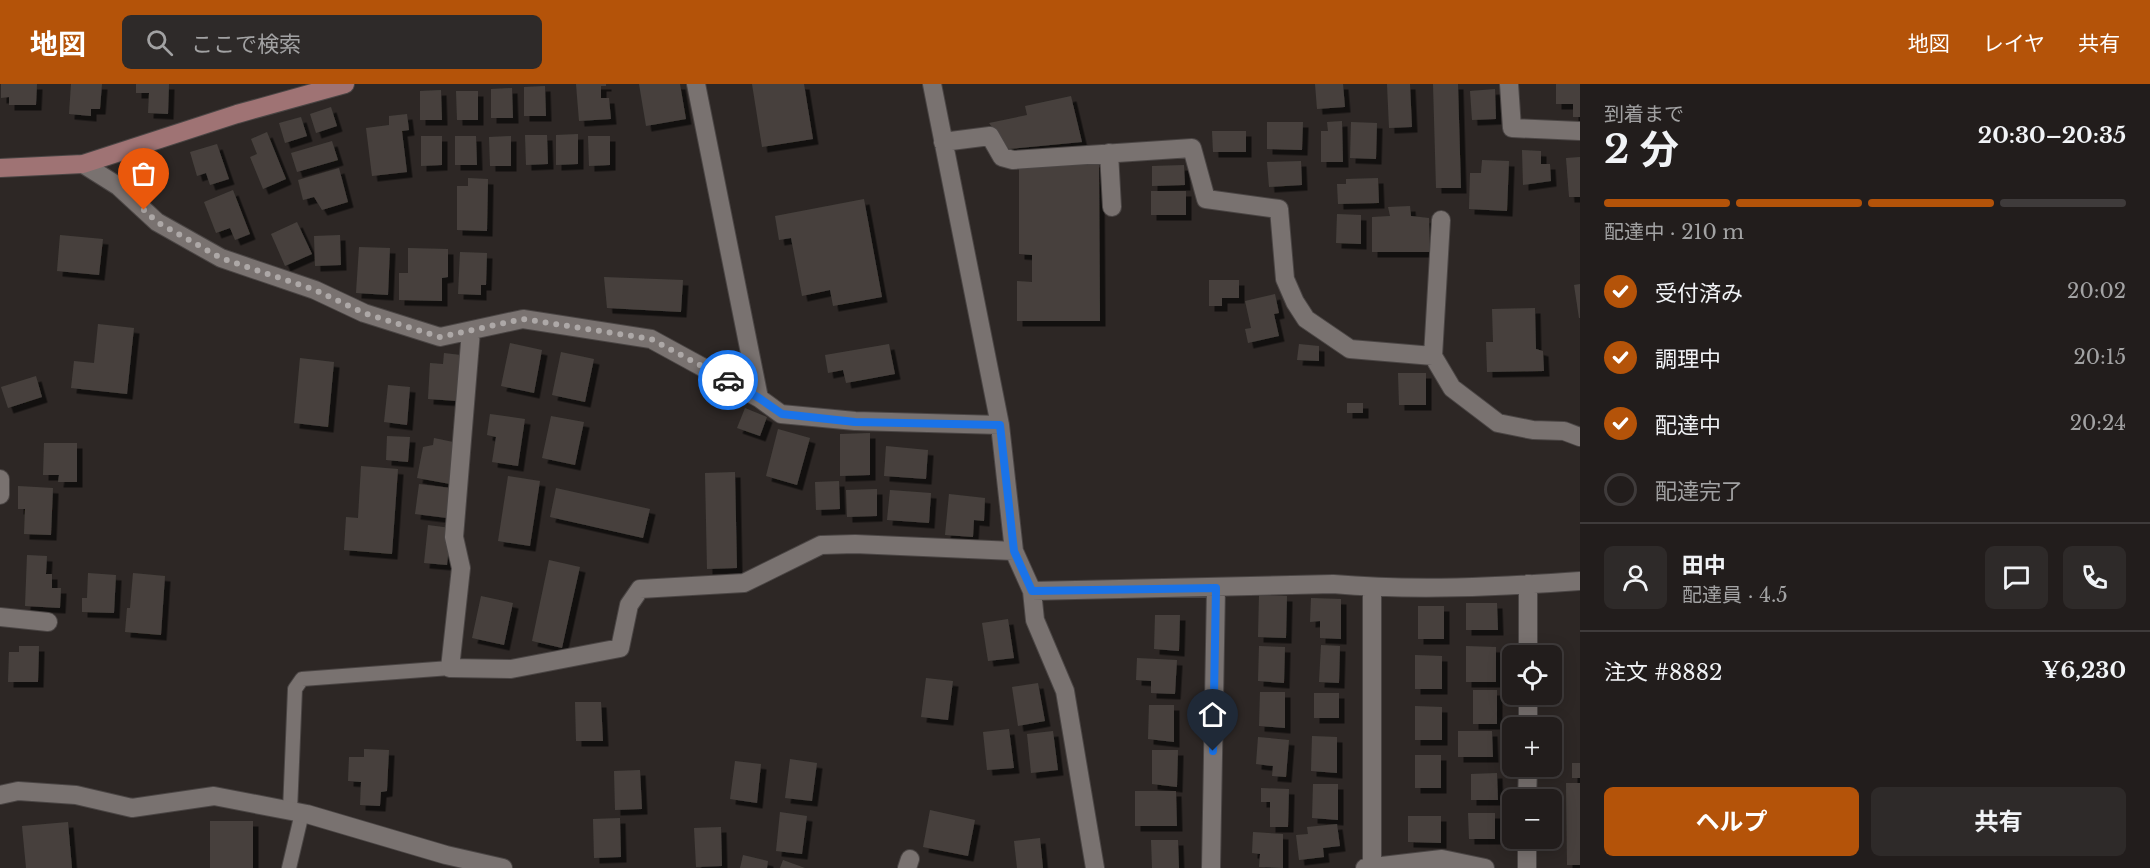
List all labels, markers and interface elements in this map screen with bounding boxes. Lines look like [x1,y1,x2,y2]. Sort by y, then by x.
search box [122,15,542,69]
icon: search [143,26,176,59]
text: 地図 [30,27,86,62]
text: ここで検索 [191,31,301,58]
text: 地図 [1908,31,1950,57]
text: レイヤ [1983,31,2045,57]
text: 共有 [2078,31,2120,57]
text: 到着まで [1604,102,1684,126]
text: 20:30–20:35 [1978,122,2126,149]
text: 2 分 [1604,125,1679,174]
pin [118,148,169,210]
icon: bag [127,157,160,190]
text: 配達中 · 210 m [1604,220,1744,244]
icon: check [1604,275,1637,308]
text: 20:02 [2067,279,2126,303]
text: 受付済み [1655,280,1743,307]
icon: check [1604,341,1637,374]
text: 20:15 [2073,345,2126,369]
text: 調理中 [1655,346,1721,373]
courier [698,350,758,410]
icon: car [712,364,745,397]
icon: check [1604,407,1637,440]
text: 20:24 [2070,411,2126,435]
text: 配達中 [1655,412,1721,439]
text: 配達完了 [1655,478,1743,505]
button: person [1604,546,1667,609]
button: chat [1985,546,2048,609]
button: phone [2063,546,2126,609]
text: 田中 [1682,552,1726,579]
text: 配達員 · 4.5 [1682,583,1788,607]
map controls [1502,645,1562,849]
button: locate [1502,645,1562,705]
text: ¥6,230 [2042,657,2126,684]
text: 注文 #8882 [1604,659,1723,686]
pin [1187,689,1238,751]
icon: home [1196,698,1229,731]
button: + [1502,717,1562,777]
button: ヘルプ [1604,787,1859,856]
button: 共有 [1871,787,2126,856]
button: − [1502,789,1562,849]

